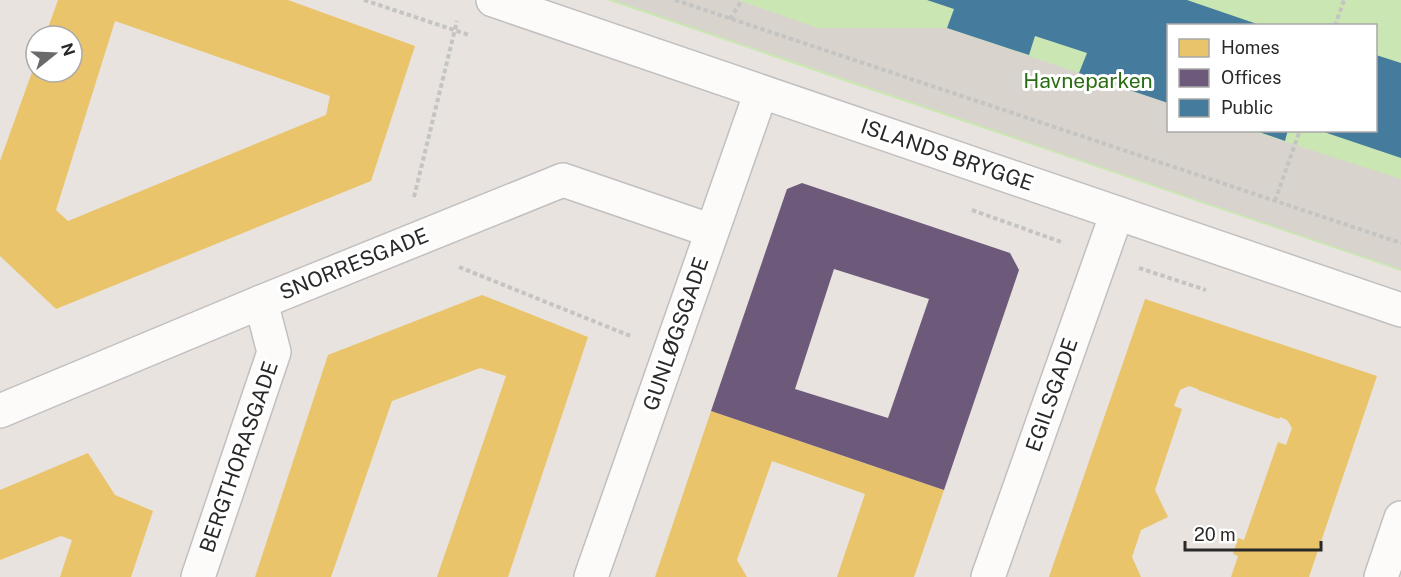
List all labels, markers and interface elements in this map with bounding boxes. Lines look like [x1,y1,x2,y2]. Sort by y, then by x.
north arrow [24,24,84,84]
legend [1167,24,1377,132]
text: Homes [1221,37,1280,58]
text: N [57,41,79,58]
text: Offices [1221,67,1281,88]
park label: Havneparken [1023,68,1153,93]
text: Public [1221,97,1273,118]
street label: ISLANDS BRYGGE [858,113,1037,196]
street label: SNORRESGADE [276,222,432,305]
street label: GUNLØGSGADE [638,254,714,414]
street label: EGILSGADE [1020,335,1083,455]
street label: BERGTHORASGADE [194,358,283,556]
scale bar [1185,514,1322,552]
text: 20 m [1194,524,1236,545]

